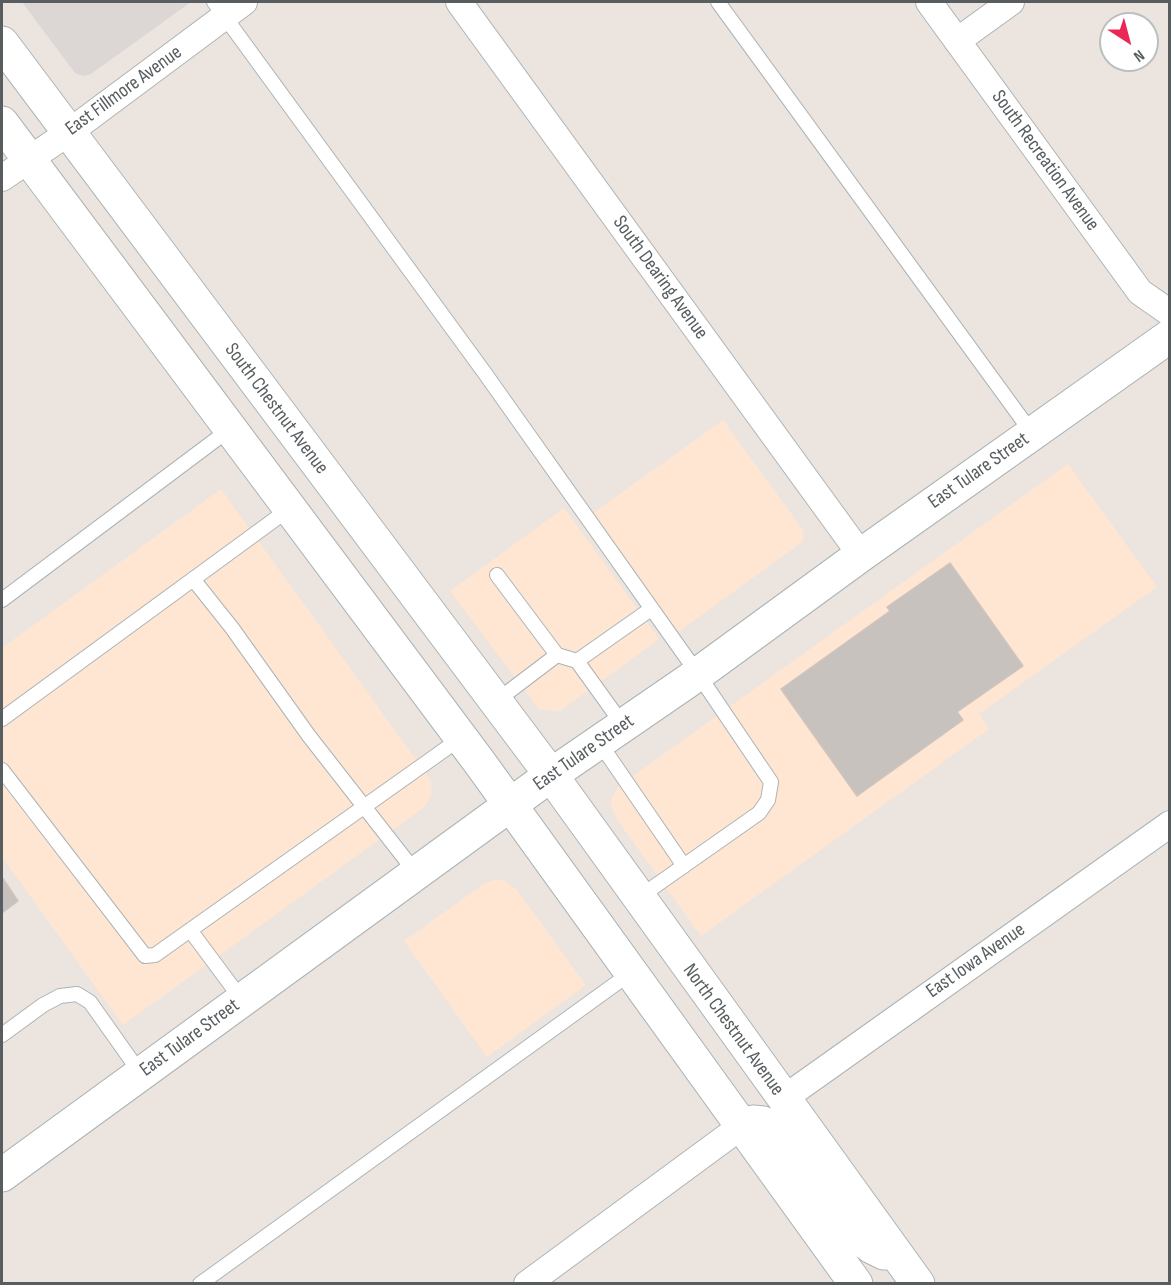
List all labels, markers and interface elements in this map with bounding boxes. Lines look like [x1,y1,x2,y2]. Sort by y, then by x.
north arrow [1099,12,1159,72]
street label: East Fillmore Avenue [61,41,187,141]
text: N [1130,45,1148,66]
street label: South Recreation Avenue [986,86,1104,236]
street label: South Dearing Avenue [607,212,713,344]
street label: South Chestnut Avenue [219,339,333,479]
street label: East Tulare Street [924,428,1034,514]
street label: East Tulare Street [529,710,639,796]
street label: East Iowa Avenue [922,918,1030,1004]
street label: North Chestnut Avenue [677,959,789,1101]
street label: East Tulare Street [135,994,245,1082]

